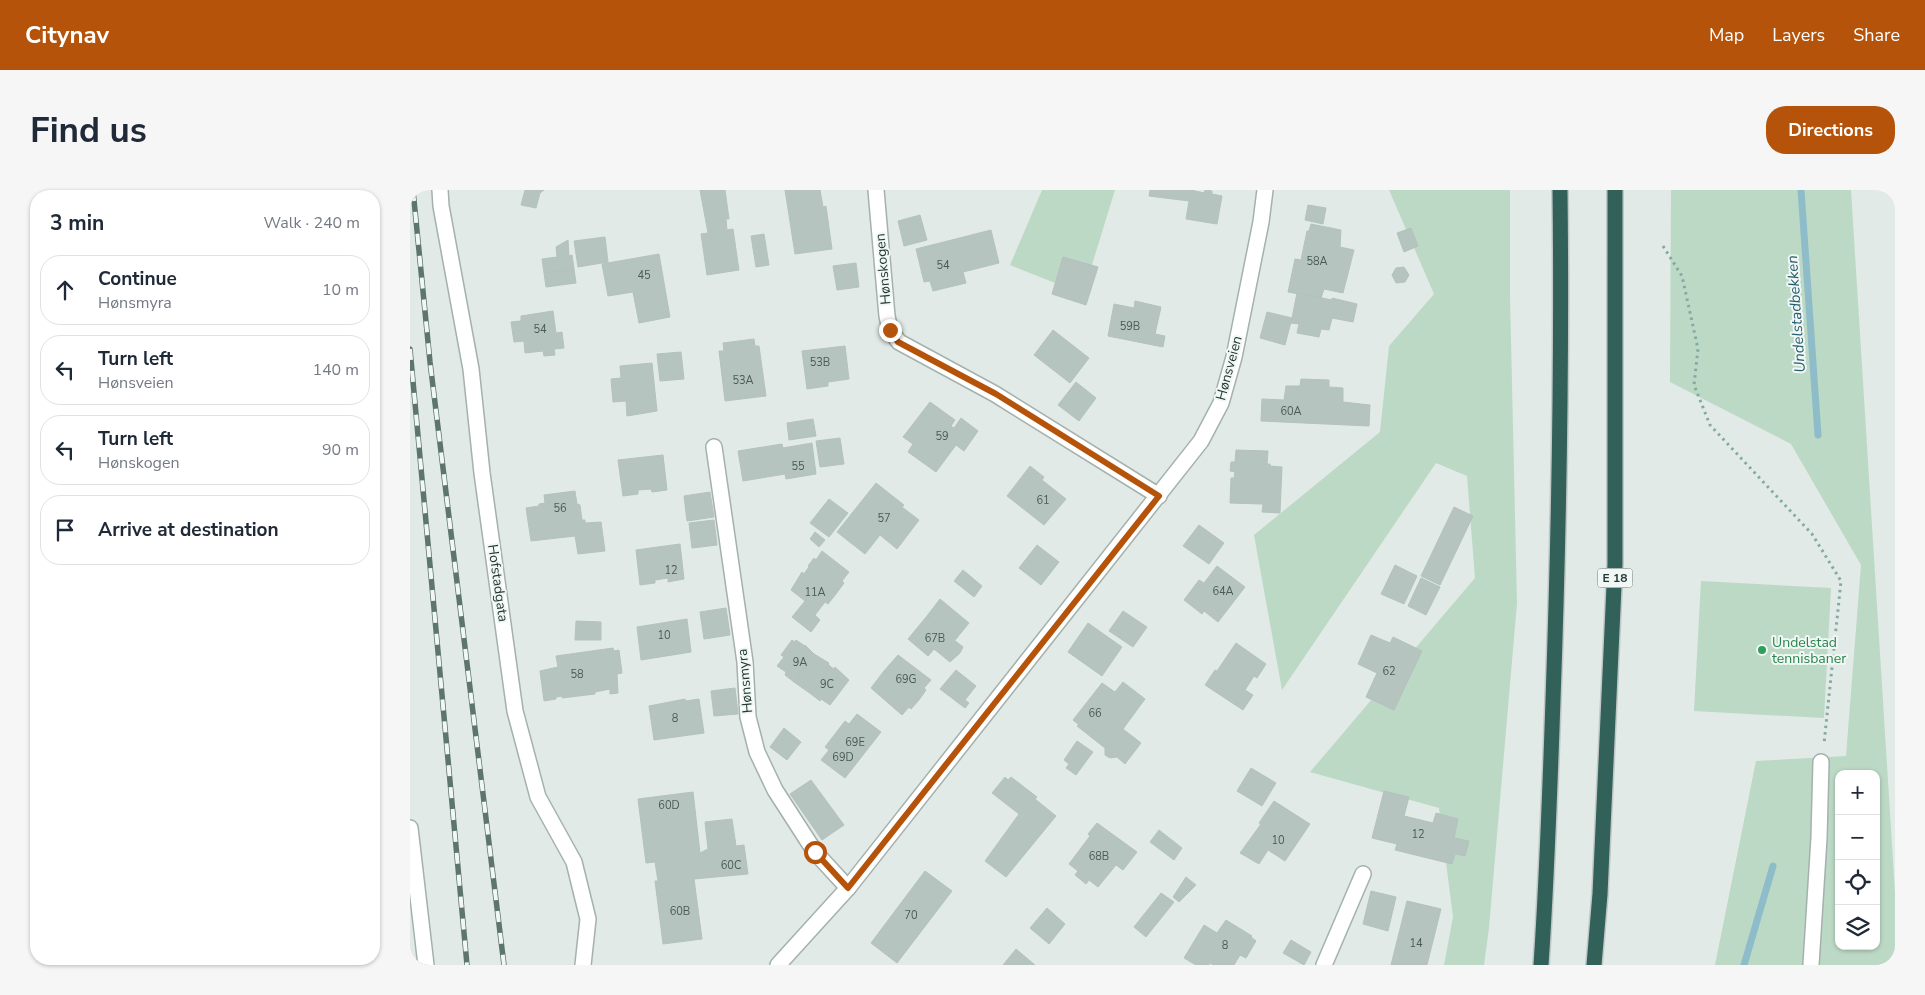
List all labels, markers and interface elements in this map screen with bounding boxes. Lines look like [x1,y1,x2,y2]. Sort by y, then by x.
text: Citynav [25,19,109,51]
text: Map [1709,23,1744,47]
text: Layers [1772,23,1825,47]
text: Share [1853,23,1900,47]
button: Directions [1766,106,1895,154]
text: Find us [30,107,147,154]
text: 3 min [50,209,104,237]
text: Walk · 240 m [264,212,360,234]
street label: Hønskogen [870,233,896,305]
house number: 58A [1306,254,1328,269]
water label: Undelstadbekken [1782,255,1810,373]
house number: 54 [936,258,950,273]
text: Continue [98,266,177,292]
house number: 45 [637,268,651,283]
icon: ahead [51,276,79,304]
text: 10 m [322,279,359,301]
text: Hønsmyra [98,292,172,314]
route end [879,319,902,342]
house number: 59B [1120,319,1140,334]
house number: 54 [533,322,547,337]
street label: Hønsveien [1211,334,1247,402]
text: Turn left [98,346,173,372]
house number: 53B [810,355,830,370]
icon: left [51,356,79,384]
text: 140 m [312,359,359,381]
text: Hønsveien [98,372,174,394]
house number: 53A [732,373,754,388]
house number: 60A [1280,404,1302,419]
text: Turn left [98,426,173,452]
house number: 59 [935,429,949,444]
icon: left [51,436,79,464]
text: 90 m [322,439,359,461]
text: Hønskogen [98,452,180,474]
house number: 55 [791,459,805,474]
house number: 61 [1036,493,1050,508]
house number: 56 [553,501,567,516]
house number: 57 [877,511,891,526]
icon: arrive [51,516,79,544]
text: Arrive at destination [98,517,279,543]
street label: Hofstadgata [483,543,513,623]
house number: 12 [664,563,678,578]
road number: E 18 [1598,568,1632,588]
house number: 64A [1212,584,1234,599]
house number: 11A [804,585,826,600]
house number: 10 [657,628,671,643]
house number: 67B [925,631,945,646]
place label: Undelstad tennisbaner [1772,633,1846,668]
marker: Undelstad tennisbaner [1756,644,1768,656]
street label: Hønsmyra [733,648,757,714]
house number: 9A [793,655,807,670]
house number: 62 [1382,664,1396,679]
house number: 58 [570,667,584,682]
house number: 69G [895,672,917,687]
house number: 9C [820,677,834,692]
house number: 66 [1088,706,1102,721]
house number: 8 [672,711,679,726]
house number: 69E [845,735,865,750]
house number: 69D [832,750,854,765]
map controls [1835,770,1880,950]
button: + [1835,770,1880,815]
house number: 60D [658,798,680,813]
button: − [1835,815,1880,860]
house number: 12 [1411,827,1425,842]
house number: 10 [1271,833,1285,848]
route start [804,841,827,864]
house number: 68B [1089,849,1109,864]
house number: 60C [721,858,741,873]
button: locate [1835,860,1880,905]
house number: 60B [670,904,690,919]
button: layers [1835,905,1880,950]
house number: 70 [904,908,918,923]
house number: 14 [1409,936,1423,951]
house number: 8 [1222,938,1229,953]

